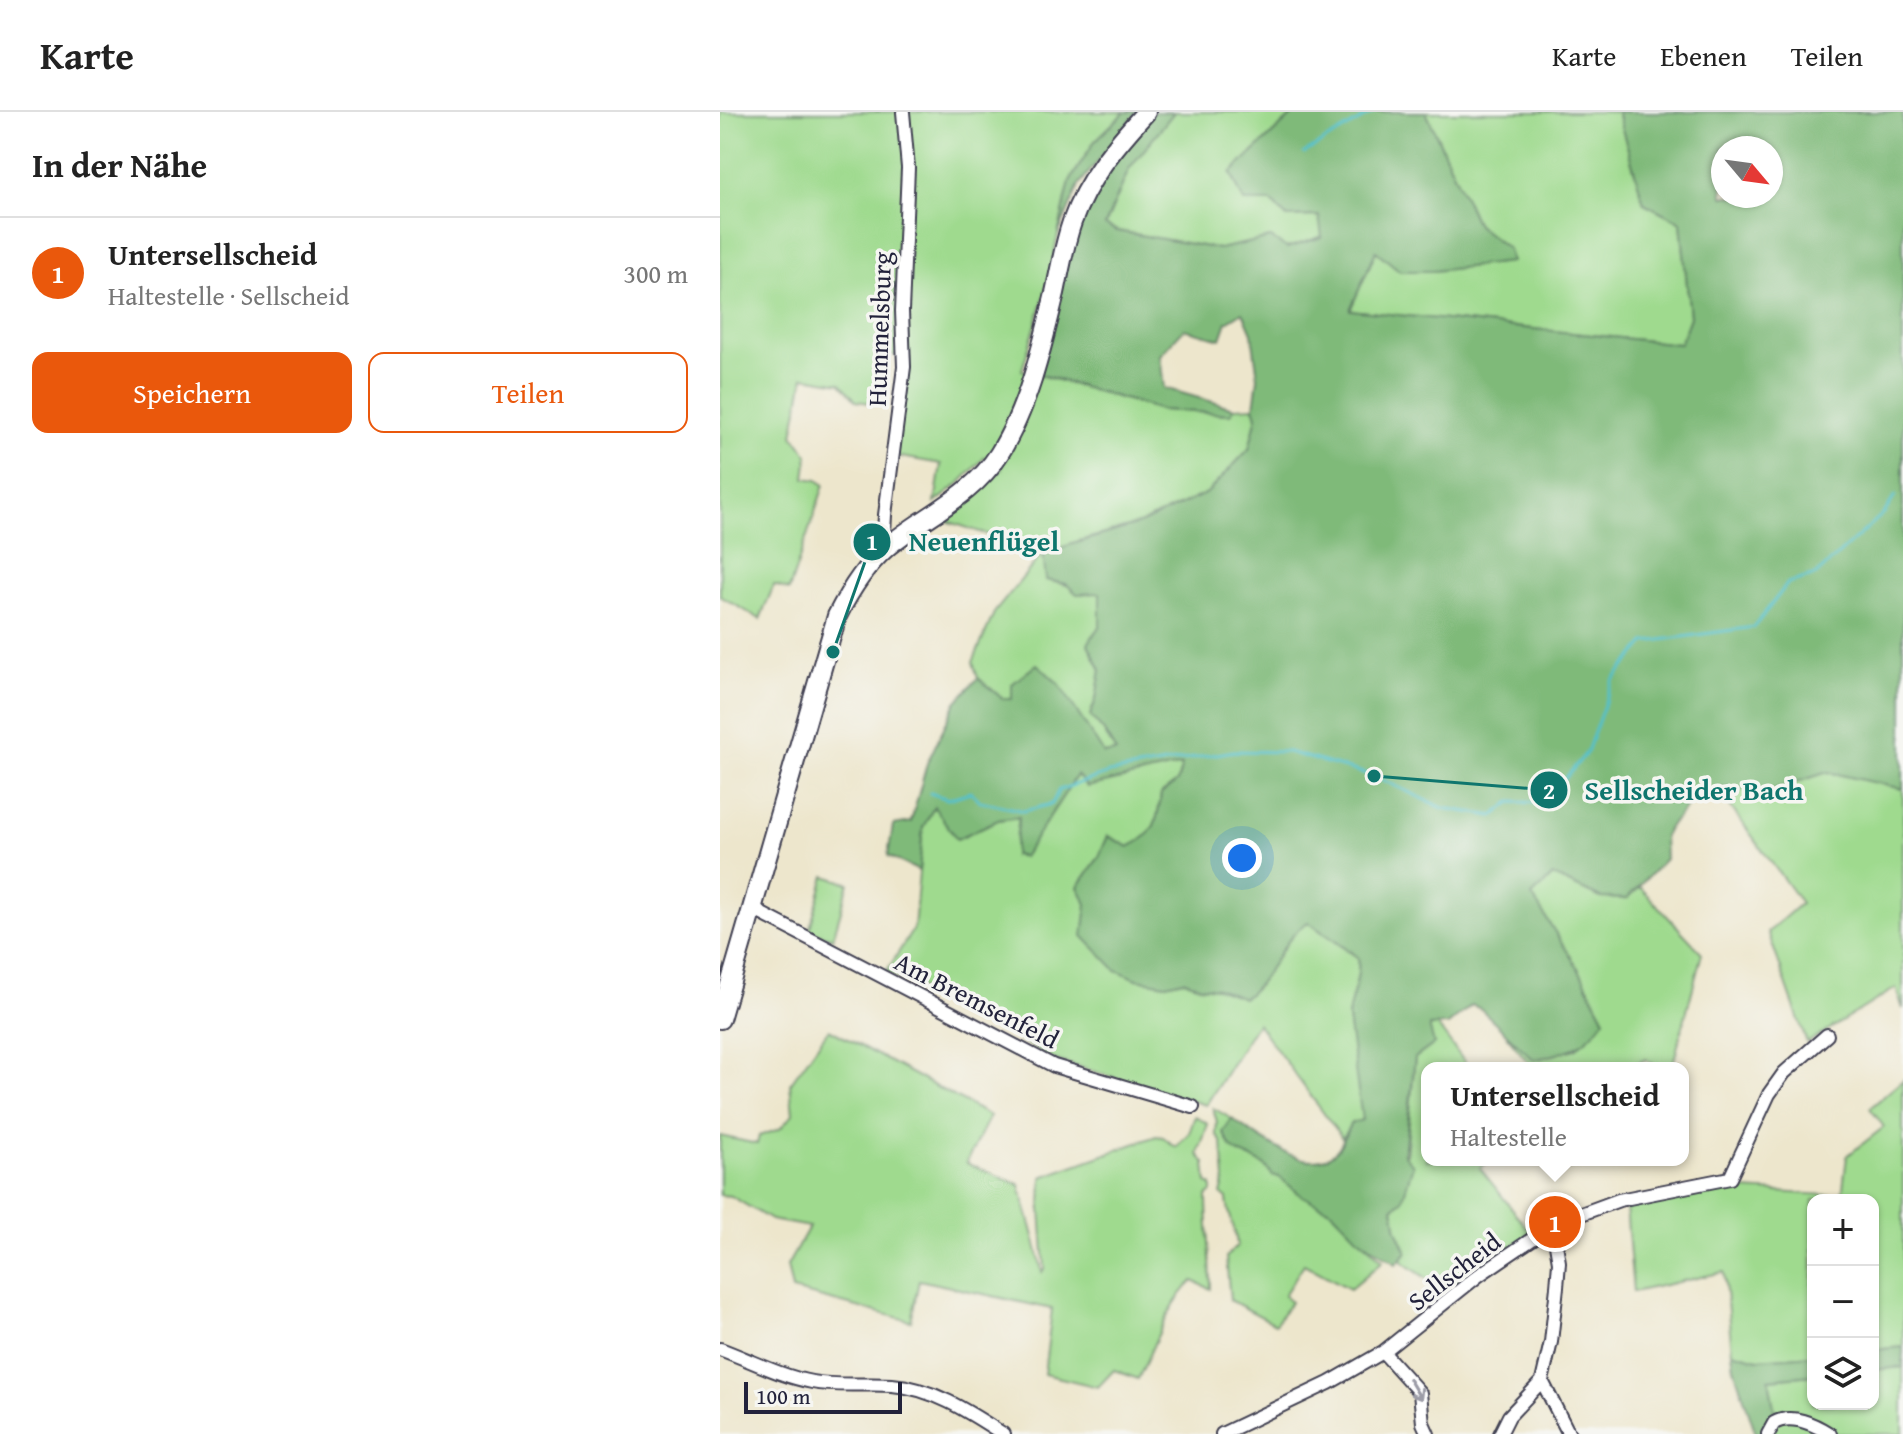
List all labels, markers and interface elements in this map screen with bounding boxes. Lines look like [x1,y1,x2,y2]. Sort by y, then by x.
text: Karte [40,27,134,83]
text: Karte [1552,35,1616,76]
text: Ebenen [1660,35,1747,76]
text: Teilen [1791,35,1863,76]
north arrow [1711,136,1783,208]
text: In der Nähe [32,140,207,189]
text: Untersellscheid [108,232,317,276]
street label: Hummelsburg [857,251,901,407]
text: 1 [51,254,65,293]
text: 300 m [623,254,688,293]
text: Haltestelle · Sellscheid [108,276,349,315]
button: Speichern [32,352,352,433]
button: Teilen [368,352,688,433]
callout: Neuenflügel [852,516,1075,568]
text: Neuenflügel [909,520,1060,561]
text: 1 [866,524,878,559]
callout: Sellscheider Bach [1529,764,1820,816]
text: Sellscheider Bach [1585,769,1804,810]
text: 2 [1543,773,1555,808]
your location [1222,838,1262,878]
street label: Am Bremsenfeld [888,942,1066,1058]
popup [1421,1062,1689,1166]
text: Untersellscheid [1450,1073,1660,1117]
text: Haltestelle [1450,1117,1567,1156]
pin: 1 [1529,1192,1581,1252]
map controls [1807,1194,1879,1410]
button: + [1807,1194,1879,1266]
street label: Sellscheid [1399,1222,1509,1320]
button: − [1807,1266,1879,1338]
button: layers [1807,1338,1879,1410]
one-way arrow [1407,1377,1423,1400]
scale bar [744,1378,902,1414]
text: 100 m [756,1380,811,1412]

